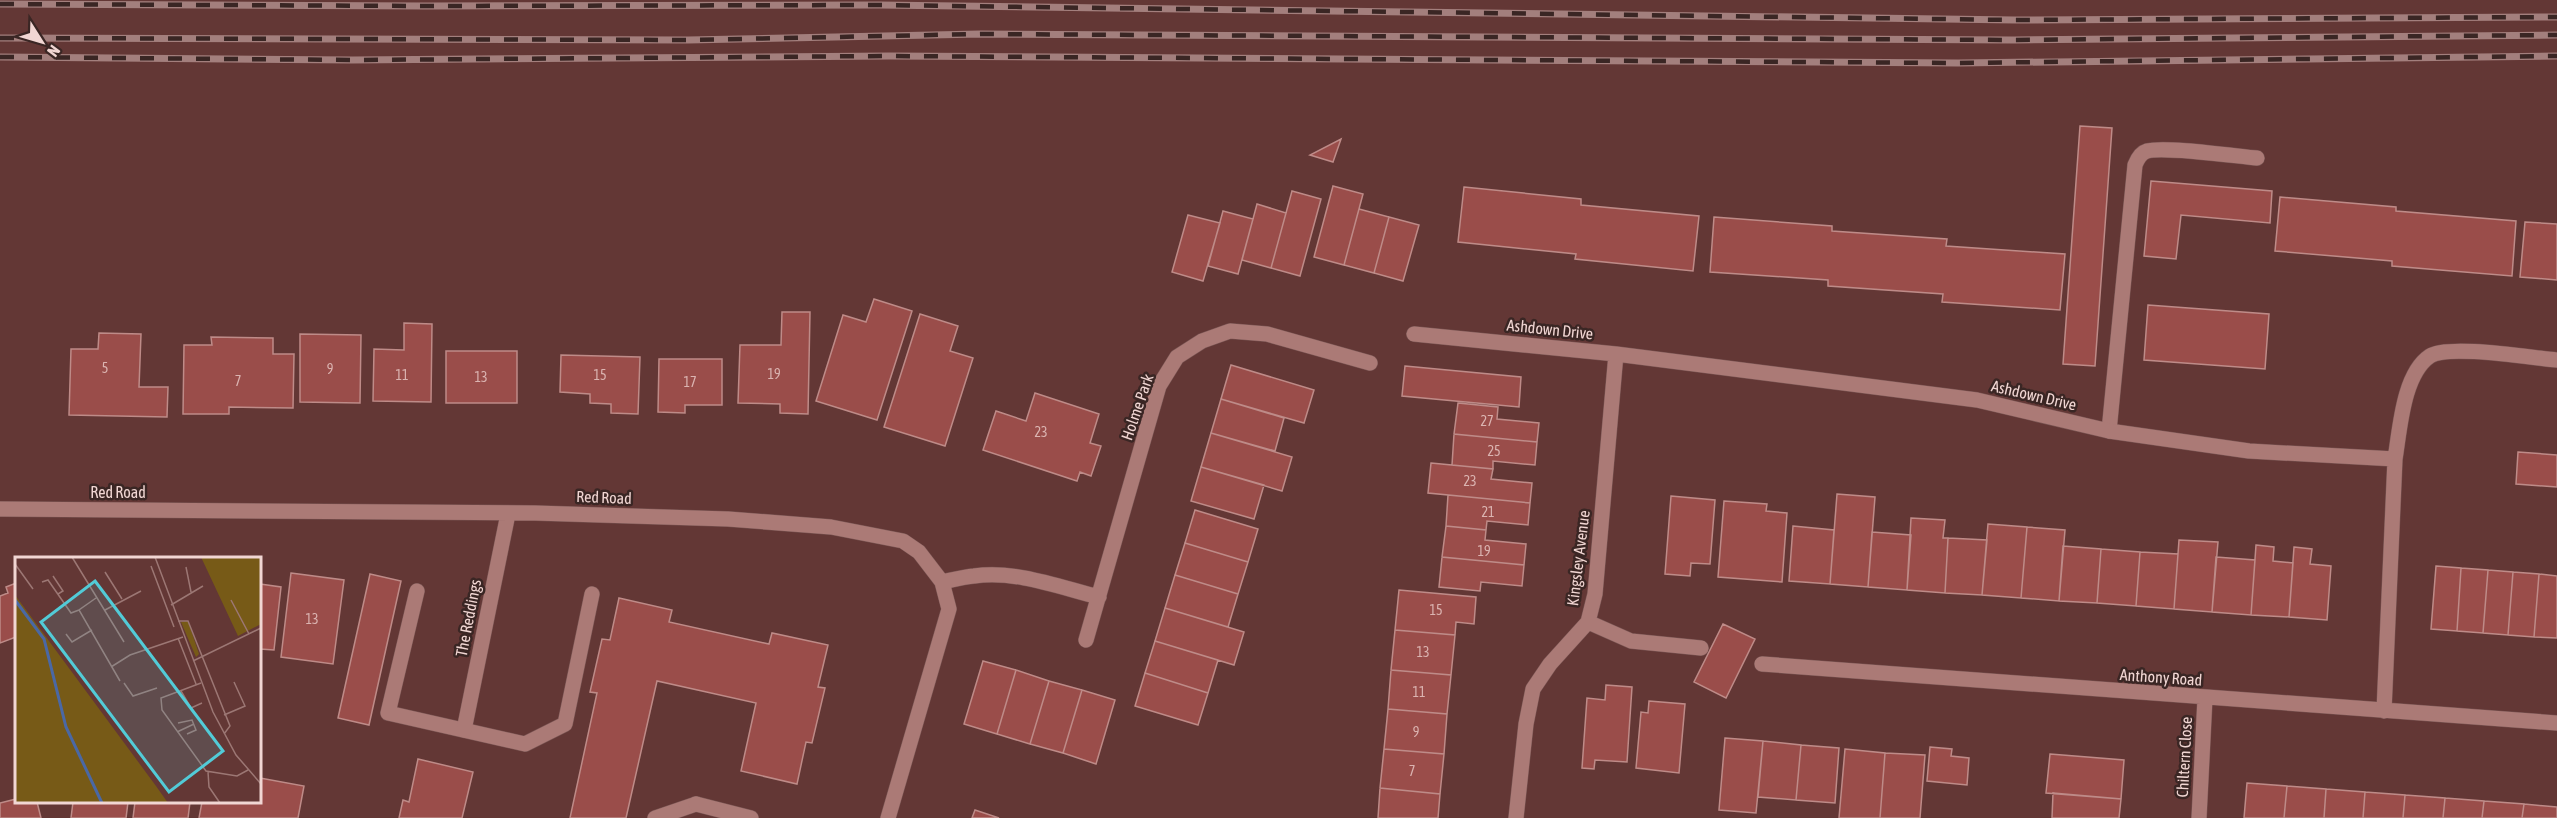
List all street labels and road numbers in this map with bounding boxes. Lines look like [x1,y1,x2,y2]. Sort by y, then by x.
street label: Ashdown Drive [1506,316,1594,342]
street label: Holme Park [1117,372,1157,442]
street label: Ashdown Drive [1990,376,2078,414]
street label: Red Road [90,483,146,501]
street label: Red Road [576,487,632,507]
street label: Kingsley Avenue [1563,509,1594,607]
street label: The Reddings [452,578,485,658]
street label: Anthony Road [2119,665,2203,690]
street label: Chiltern Close [2173,716,2195,798]

